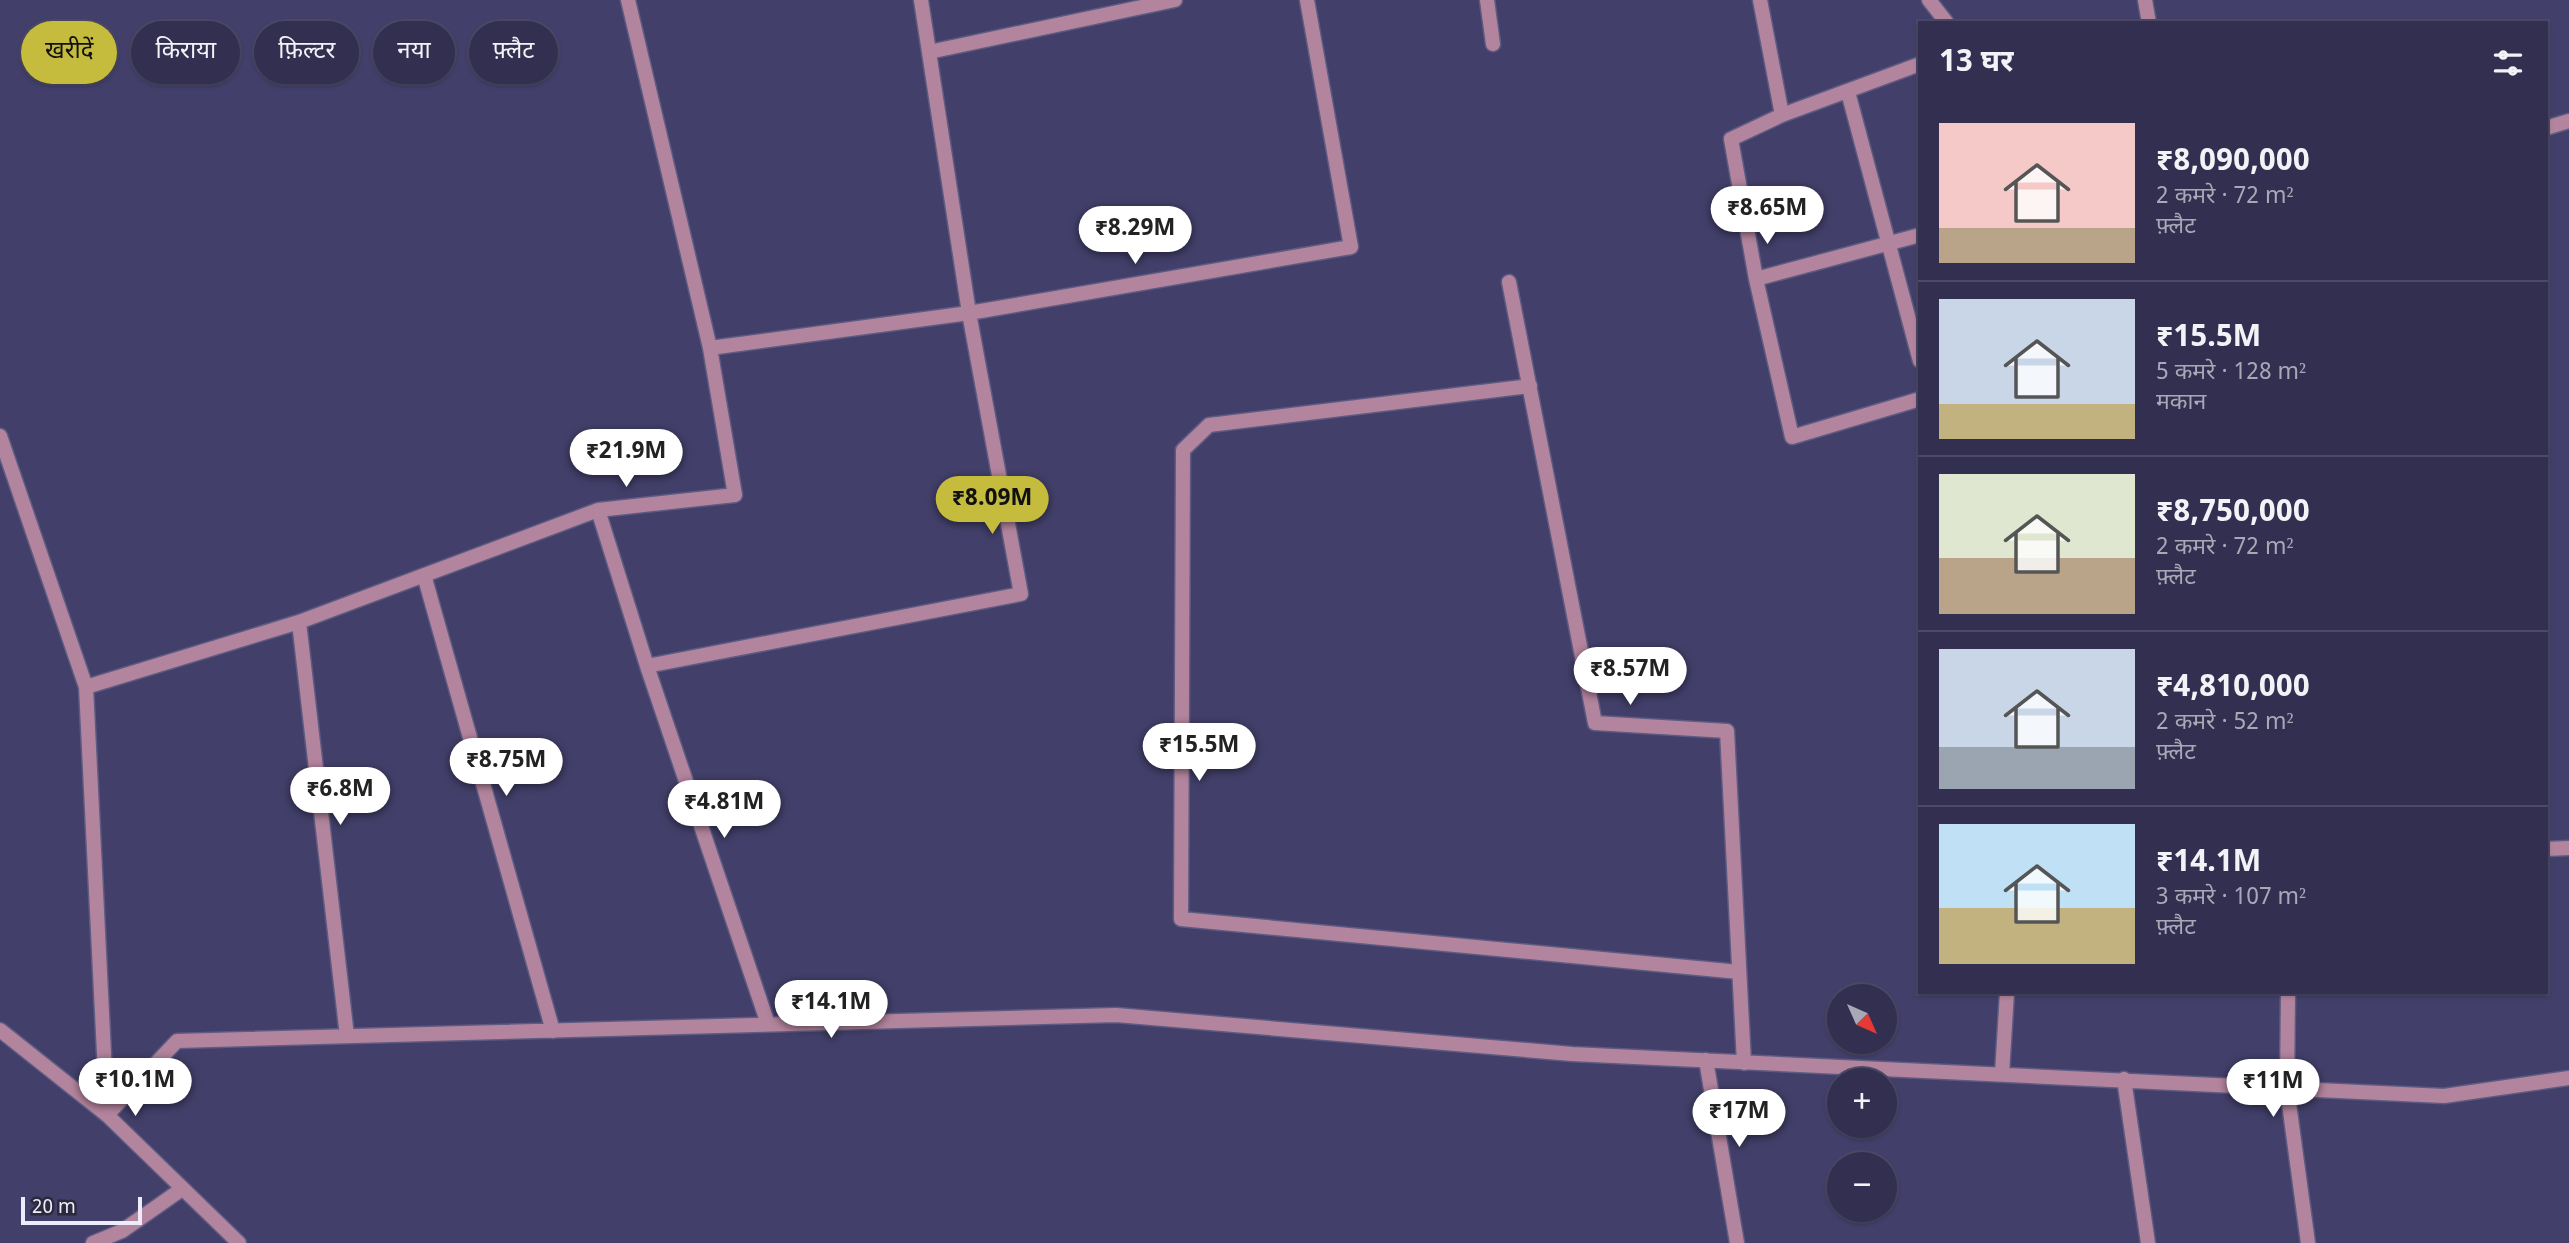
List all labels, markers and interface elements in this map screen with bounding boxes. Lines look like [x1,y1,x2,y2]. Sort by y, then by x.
chip: खरीदें [21,21,117,84]
chip: किराया [131,21,240,84]
chip: फ़िल्टर [254,21,359,84]
chip: नया [373,21,455,84]
chip: फ़्लैट [469,21,558,84]
text: 13 घर [1939,44,2014,83]
icon: filters [2489,44,2527,82]
text: ₹8,090,000 [2156,143,2310,182]
icon: home [1995,151,2079,235]
text: 2 कमरे · 72 m² [2156,182,2293,212]
pin: ₹8.65M [1710,187,1824,246]
text: ₹8.65M [1727,194,1807,224]
pin: ₹8.29M [1078,206,1192,266]
text: फ़्लैट [2156,212,2196,242]
text: ₹8.29M [1095,214,1175,244]
text: ₹15.5M [2156,319,2261,358]
icon: home [1995,327,2079,411]
text: 5 कमरे · 128 m² [2156,358,2306,388]
text: मकान [2156,388,2206,418]
pin: ₹21.9M [569,430,683,489]
text: ₹21.9M [586,437,666,467]
pin: ₹8.09M [935,476,1049,536]
text: ₹8.09M [952,484,1032,514]
text: ₹8,750,000 [2156,494,2310,533]
icon: home [1995,502,2079,586]
text: 2 कमरे · 72 m² [2156,533,2293,563]
text: फ़्लैट [2156,563,2196,593]
pin: ₹8.57M [1573,648,1687,707]
text: ₹8.57M [1590,655,1670,685]
text: ₹4,810,000 [2156,669,2310,708]
icon: home [1995,677,2079,761]
text: 2 कमरे · 52 m² [2156,708,2293,738]
pin: ₹15.5M [1142,724,1256,783]
text: ₹15.5M [1159,731,1239,761]
pin: ₹8.75M [449,738,563,798]
text: फ़्लैट [2156,738,2196,768]
text: ₹8.75M [466,746,546,776]
pin: ₹6.8M [291,768,389,827]
text: ₹6.8M [306,775,374,805]
pin: ₹4.81M [667,780,781,840]
text: ₹4.81M [684,788,764,818]
text: ₹14.1M [2156,844,2261,883]
icon: home [1995,852,2079,936]
text: 3 कमरे · 107 m² [2156,883,2306,913]
text: फ़्लैट [2156,913,2196,943]
pin: ₹14.1M [774,981,888,1040]
north arrow [1827,984,1897,1054]
map controls [1827,984,1897,1222]
text: ₹14.1M [791,988,871,1018]
pin: ₹10.1M [78,1058,192,1118]
pin: ₹11M [2232,1060,2314,1119]
text: ₹10.1M [95,1066,175,1096]
text: ₹11M [2243,1067,2303,1097]
button: + [1827,1068,1897,1138]
pin: ₹17M [1698,1090,1780,1149]
text: ₹17M [1709,1097,1769,1127]
button: − [1827,1152,1897,1222]
scale bar [21,1194,142,1226]
text: 20 m [32,1196,76,1221]

